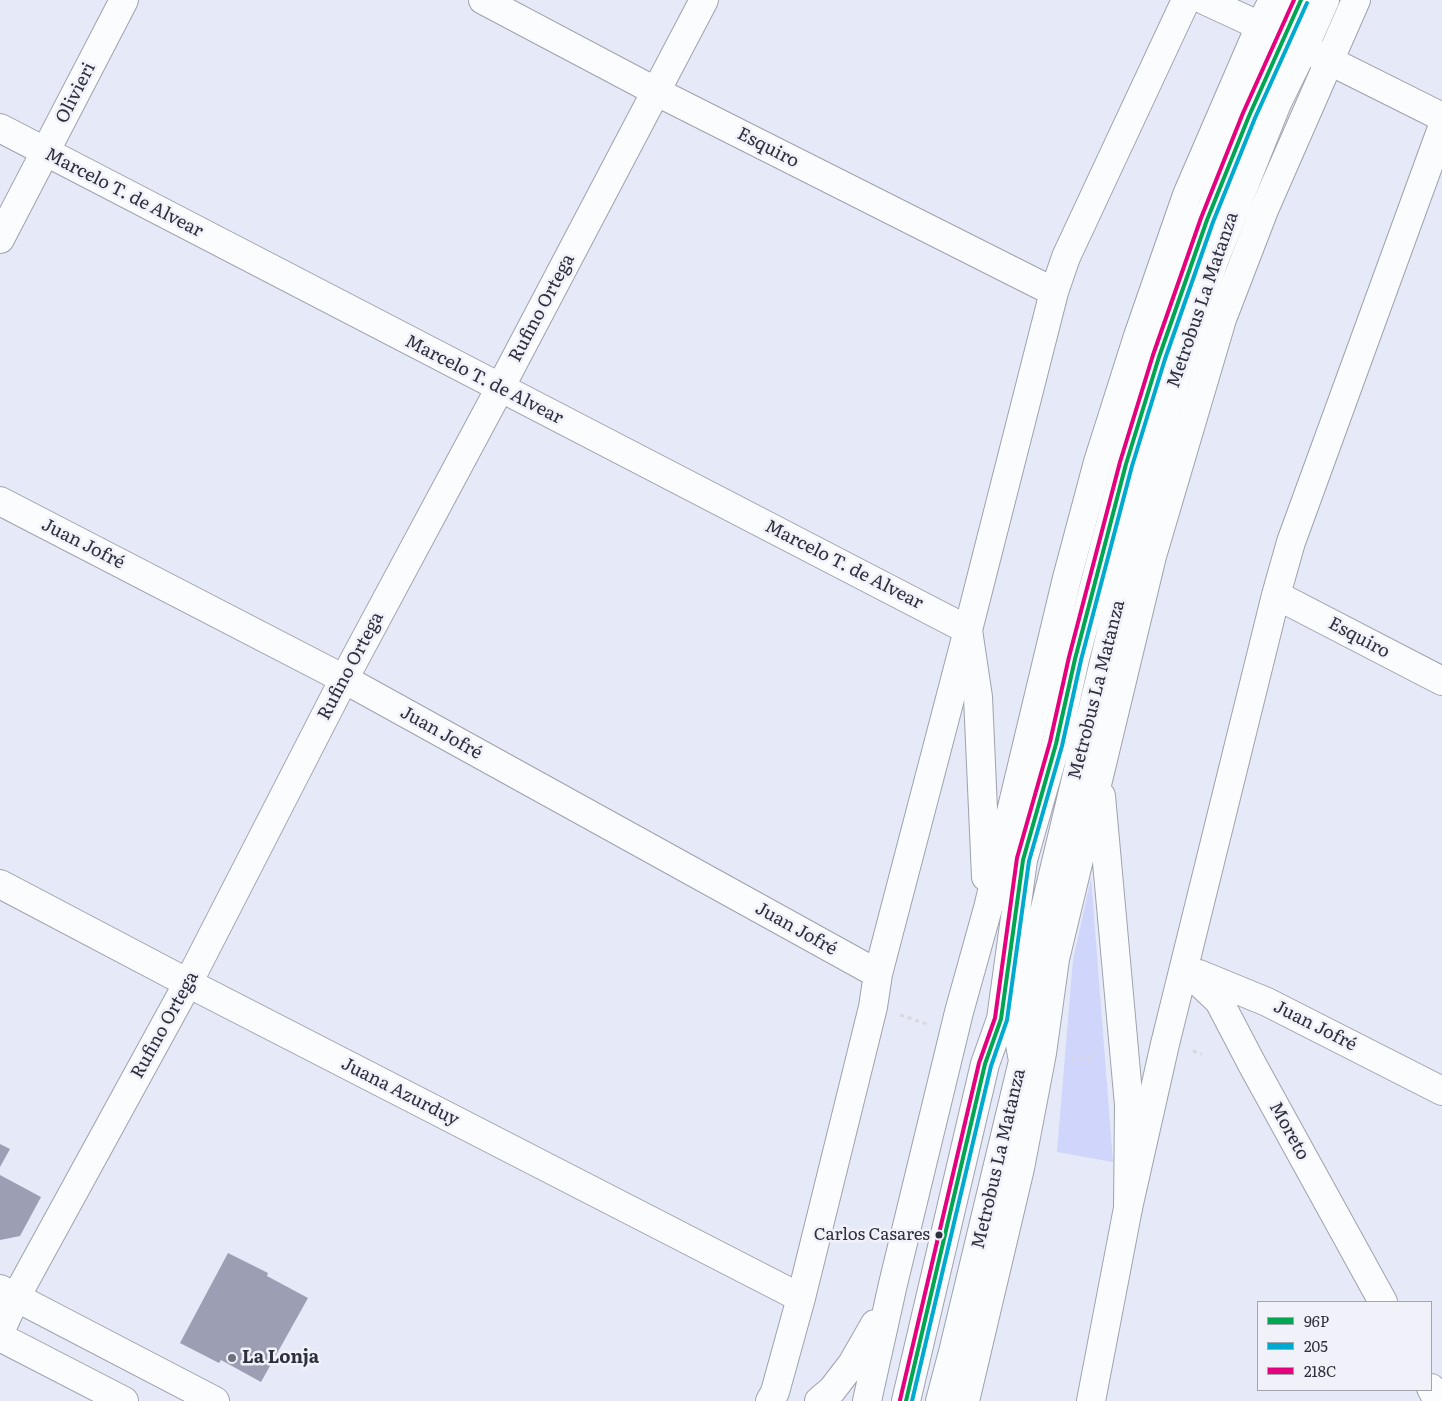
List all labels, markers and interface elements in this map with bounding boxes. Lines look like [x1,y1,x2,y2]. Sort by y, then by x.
street label: Olivieri [52,59,100,127]
street label: Esquiro [733,123,803,173]
street label: Marcelo T. de Alvear [41,144,207,242]
street label: Metrobus La Matanza [1163,209,1243,391]
street label: Rufino Ortega [504,250,580,366]
street label: Marcelo T. de Alvear [401,331,567,429]
street label: Juan Jofré [38,514,128,574]
street label: Marcelo T. de Alvear [761,516,927,614]
street label: Metrobus La Matanza [1064,598,1130,782]
street label: Rufino Ortega [313,608,389,724]
street label: Esquiro [1325,613,1393,663]
street label: Juan Jofré [396,702,486,764]
street label: Juan Jofré [751,898,841,960]
street label: Rufino Ortega [127,968,203,1082]
street label: Juan Jofré [1270,996,1360,1056]
street label: Juana Azurduy [337,1053,463,1131]
street label: Metrobus La Matanza [968,1067,1030,1251]
street label: Moreto [1264,1098,1314,1164]
place label: Carlos Casares [814,1225,930,1245]
marker: Carlos Casares [934,1230,944,1240]
legend [1257,1301,1432,1391]
text: 96P [1304,1309,1329,1332]
text: 205 [1304,1334,1328,1357]
place label: La Lonja [242,1347,319,1369]
marker: La Lonja [226,1352,238,1364]
text: 218C [1304,1359,1336,1382]

